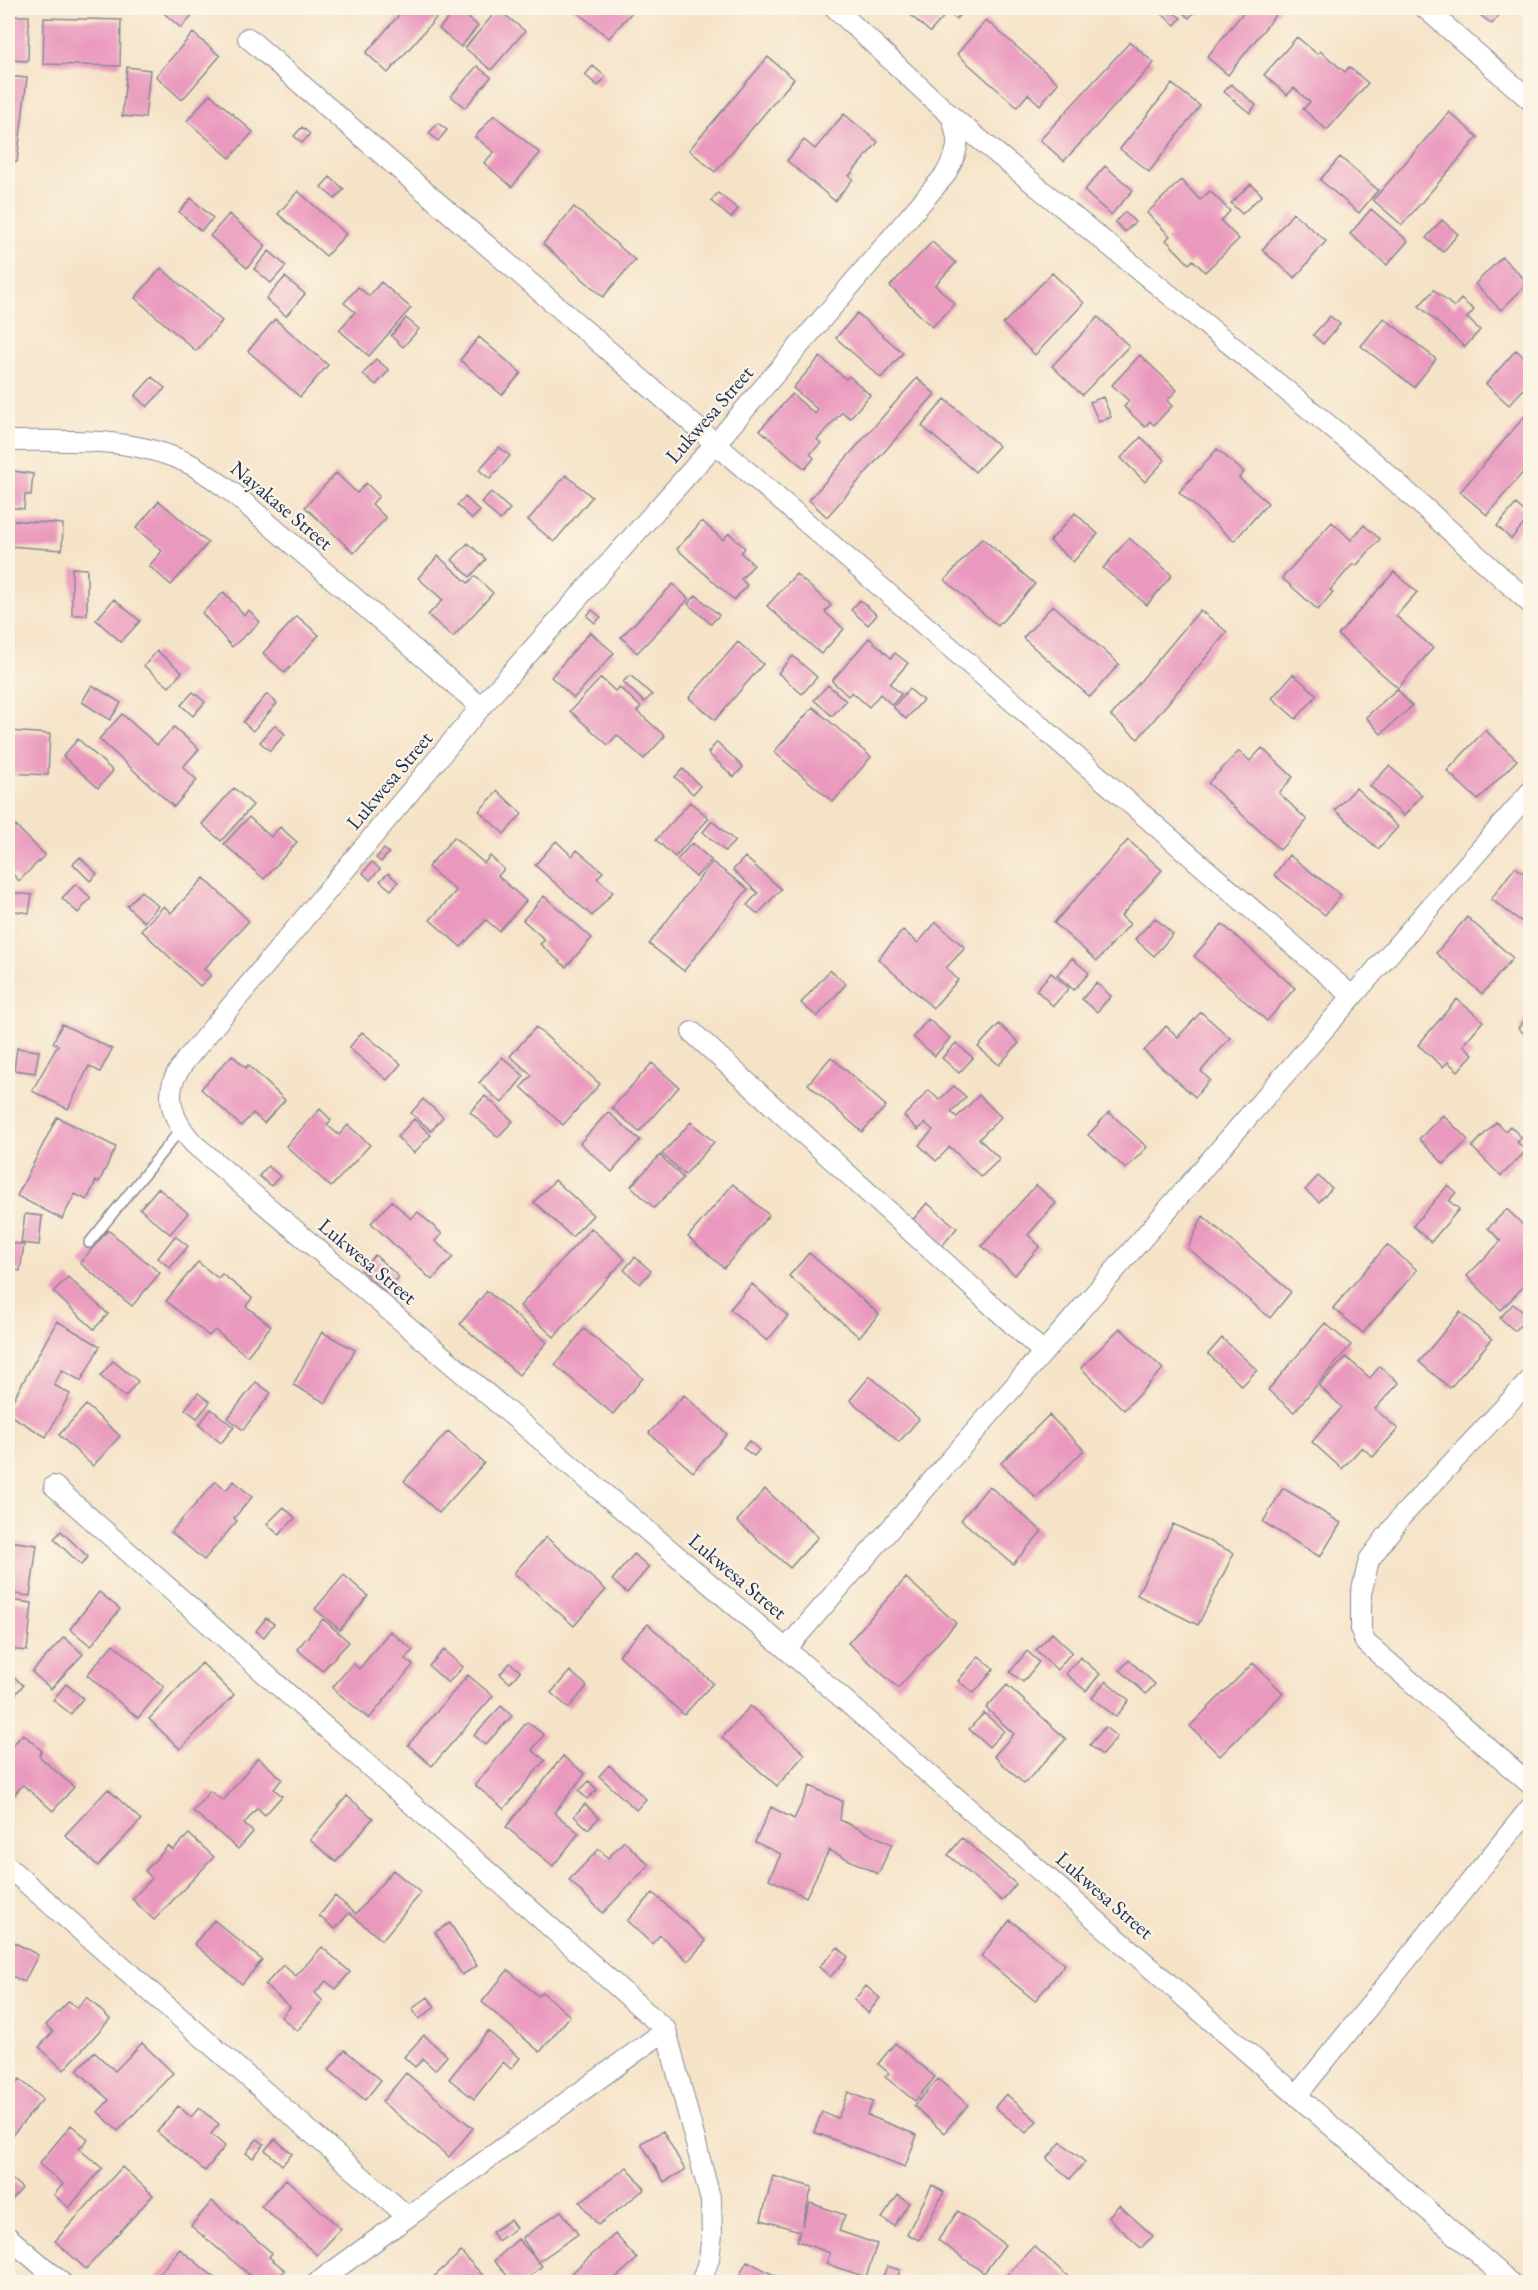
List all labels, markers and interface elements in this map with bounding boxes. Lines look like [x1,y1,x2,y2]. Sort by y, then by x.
street label: Lukwesa Street [659,359,759,468]
street label: Nayakase Street [225,454,339,556]
street label: Lukwesa Street [340,725,438,835]
street label: Lukwesa Street [313,1212,423,1310]
street label: Lukwesa Street [683,1527,793,1625]
street label: Lukwesa Street [1051,1845,1160,1945]

